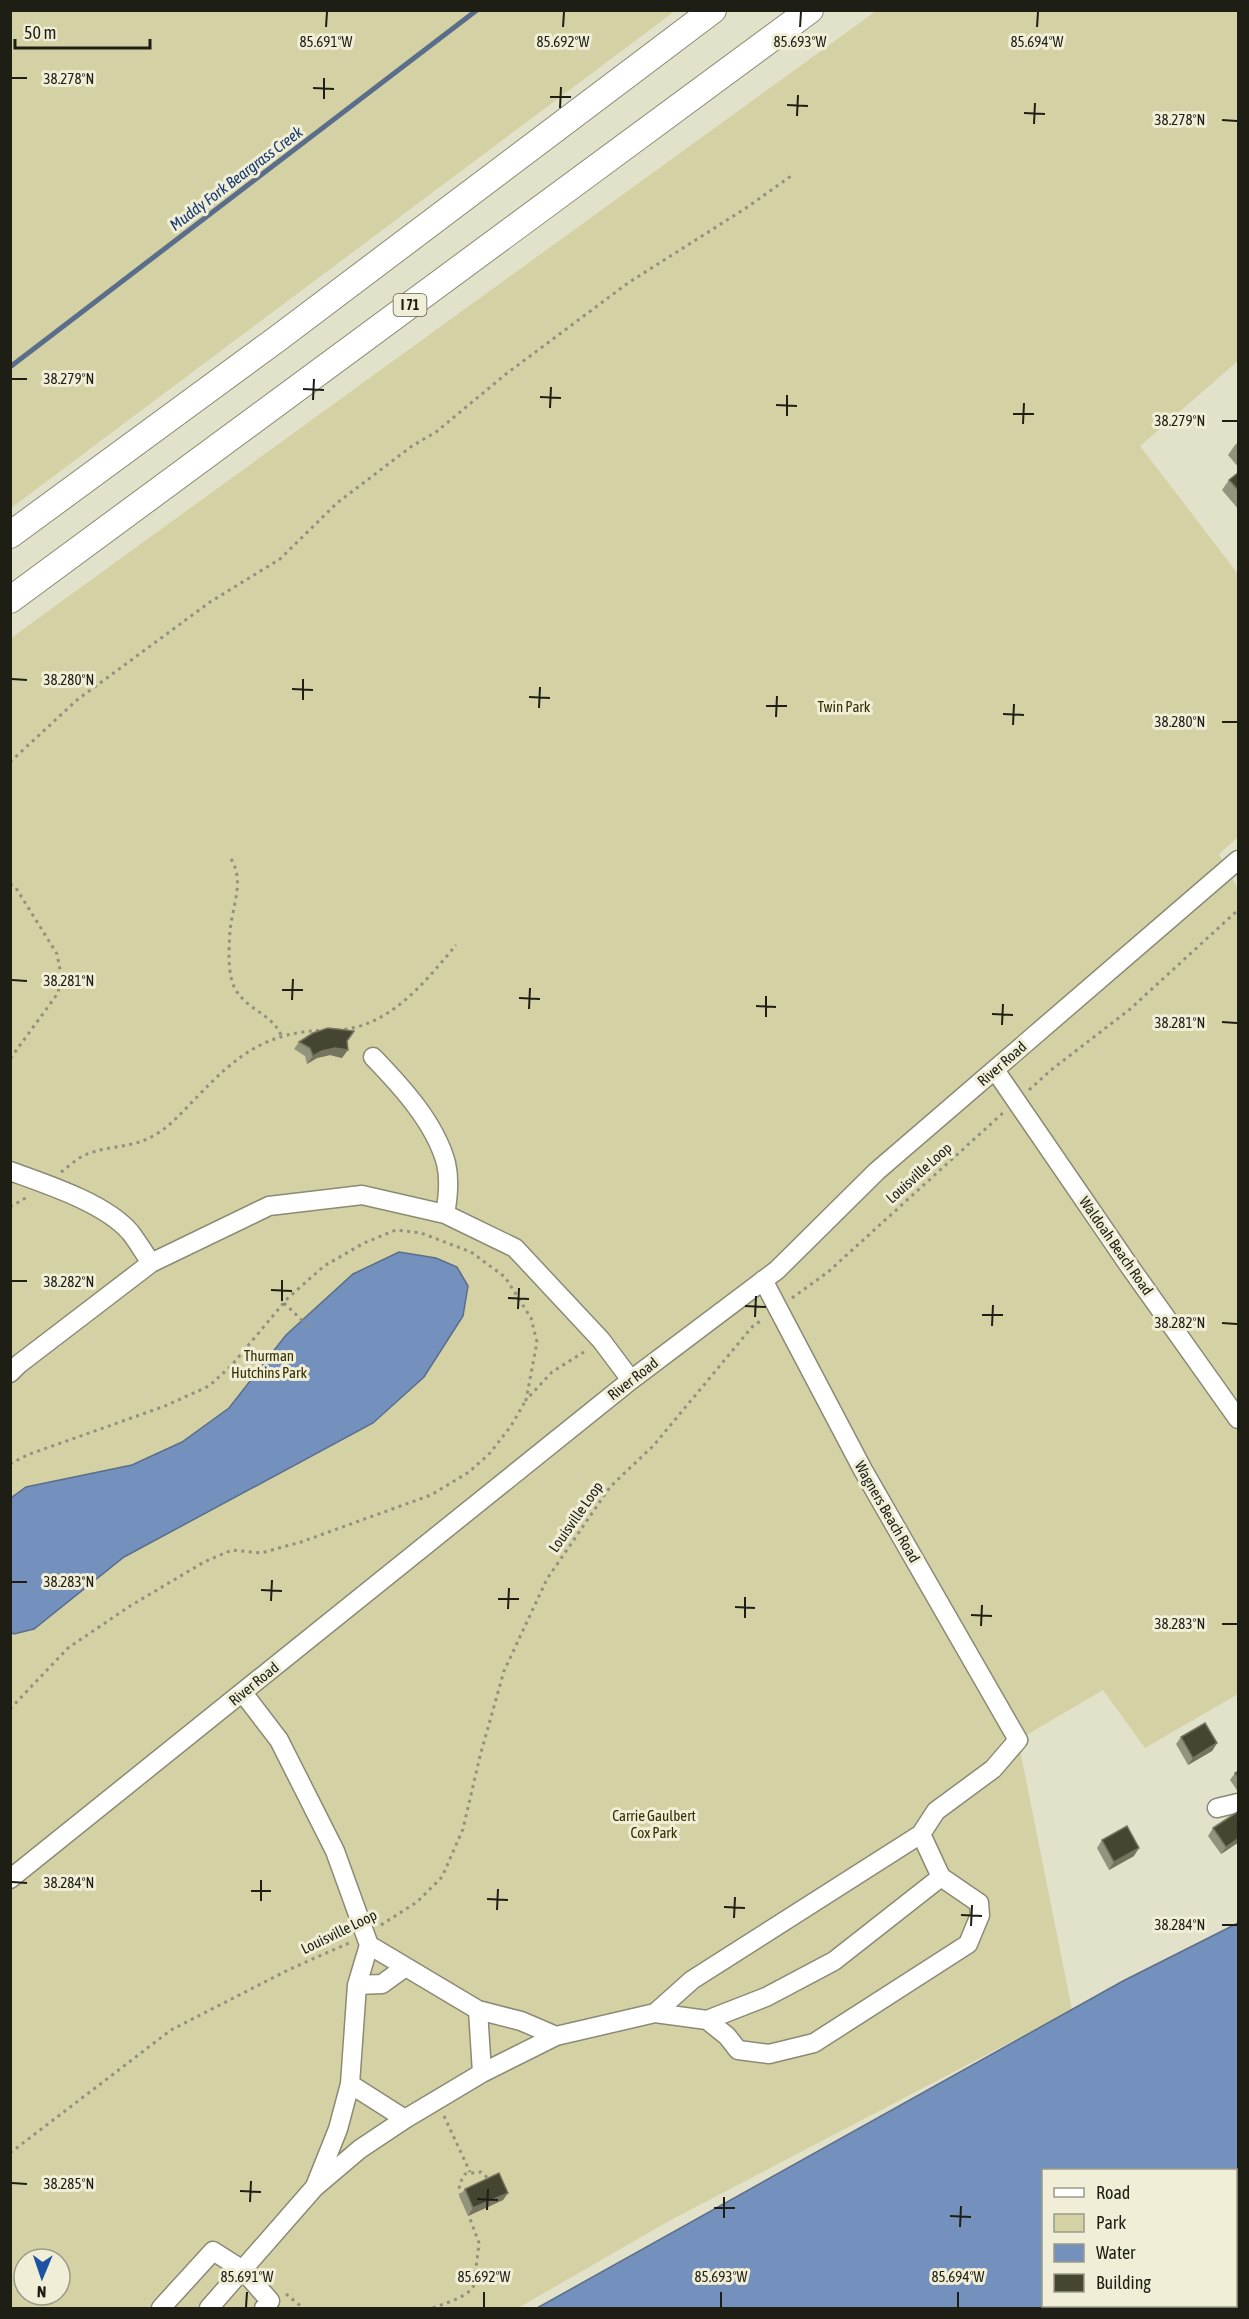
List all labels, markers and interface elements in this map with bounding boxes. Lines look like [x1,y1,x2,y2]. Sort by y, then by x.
scale bar [15,12,150,50]
text: 50 m [24,22,56,43]
text: 85.691°W [300,33,353,50]
text: 85.692°W [537,33,590,50]
text: 85.693°W [774,33,827,50]
text: 85.694°W [1011,33,1064,50]
text: 38.278°N [44,70,94,87]
text: 38.278°N [1155,111,1205,128]
water label: Muddy Fork Beargrass Creek [166,122,307,235]
road number: I 71 [394,294,426,316]
text: 38.279°N [44,370,94,387]
text: 38.279°N [1155,412,1205,429]
text: 38.280°N [44,671,94,688]
park label: Twin Park [818,698,871,715]
text: 38.280°N [1155,713,1205,730]
text: 38.281°N [44,972,94,989]
text: 38.281°N [1155,1014,1205,1031]
street label: River Road [974,1038,1029,1089]
street label: Louisville Loop [882,1139,955,1206]
street label: Waldoah Beach Road [1076,1193,1157,1298]
text: 38.282°N [44,1273,94,1290]
text: 38.282°N [1155,1314,1205,1331]
park label: Thurman Hutchins Park [231,1347,307,1381]
street label: River Road [604,1354,661,1403]
street label: Wagners Beach Road [852,1458,923,1565]
street label: Louisville Loop [545,1478,606,1555]
text: 38.283°N [44,1573,94,1590]
text: 38.283°N [1155,1615,1205,1632]
street label: River Road [225,1658,282,1709]
park label: Carrie Gaulbert Cox Park [612,1807,696,1841]
text: 38.284°N [44,1874,94,1891]
street label: Louisville Loop [298,1906,379,1957]
text: 38.284°N [1155,1916,1205,1933]
legend [1042,2169,1237,2307]
text: 38.285°N [44,2175,94,2192]
text: Road [1096,2182,1130,2203]
text: Park [1096,2212,1126,2233]
text: Water [1096,2242,1136,2263]
north arrow [12,2247,72,2307]
text: 85.691°W [221,2268,274,2285]
text: 85.692°W [458,2268,511,2285]
text: 85.693°W [695,2268,748,2285]
text: 85.694°W [932,2268,985,2285]
text: Building [1096,2272,1151,2293]
text: N [36,2283,47,2301]

